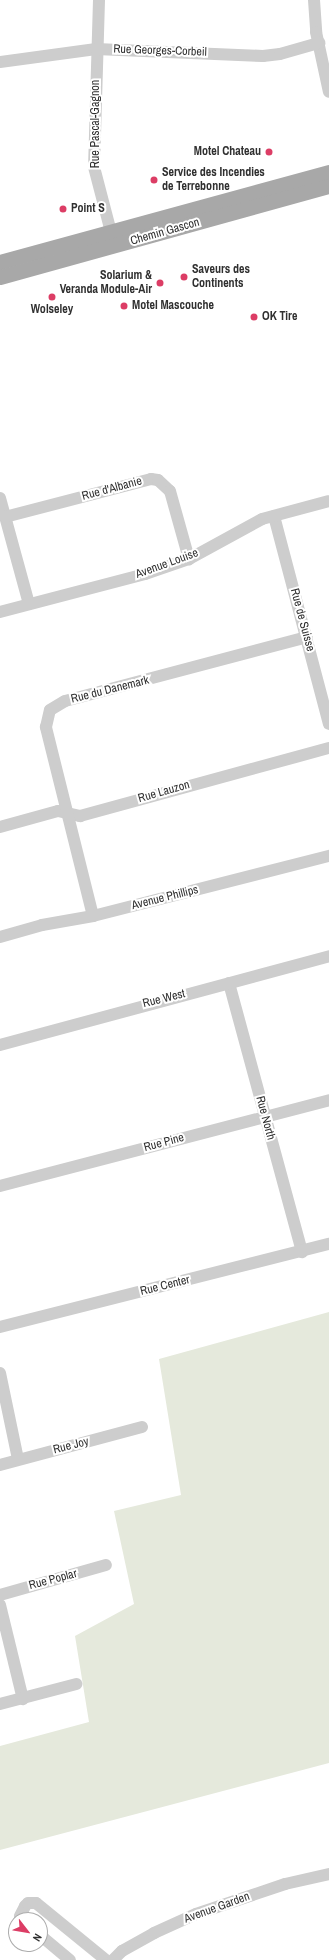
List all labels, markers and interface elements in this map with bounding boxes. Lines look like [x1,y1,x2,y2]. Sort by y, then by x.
street label: Rue Georges-Corbeil [113,42,207,60]
street label: Rue Pascal-Gagnon [89,80,103,168]
place label: Motel Chateau [194,145,261,159]
marker: Motel Chateau [264,147,274,157]
place label: Service des Incendies de Terrebonne [162,166,265,194]
marker: Service des Incendies de Terrebonne [149,175,159,185]
place label: Point S [71,202,105,216]
marker: Point S [58,204,68,214]
street label: Chemin Gascon [129,215,201,249]
place label: Saveurs des Continents [192,263,250,291]
place label: Solarium & Veranda Module-Air [60,269,152,297]
marker: Saveurs des Continents [179,272,189,282]
marker: Solarium & Veranda Module-Air [155,278,165,288]
marker: Wolseley [47,292,57,302]
place label: Motel Mascouche [132,299,214,313]
marker: Motel Mascouche [119,301,129,311]
place label: Wolseley [31,303,73,317]
place label: OK Tire [262,310,297,324]
marker: OK Tire [249,312,259,322]
street label: Rue d'Albanie [80,474,144,504]
street label: Avenue Louise [134,546,200,582]
street label: Rue de Suisse [287,587,317,653]
street label: Rue du Danemark [70,673,150,707]
street label: Rue Lauzon [137,778,191,806]
street label: Avenue Phillips [130,883,200,913]
street label: Rue West [141,987,187,1011]
street label: Rue North [252,1094,278,1142]
street label: Rue Pine [142,1131,186,1155]
street label: Rue Center [139,1273,191,1299]
street label: Rue Joy [52,1435,90,1457]
street label: Rue Poplar [27,1567,79,1593]
street label: Avenue Garden [182,1889,252,1927]
north arrow [8,1912,48,1952]
text: N [30,1931,45,1944]

